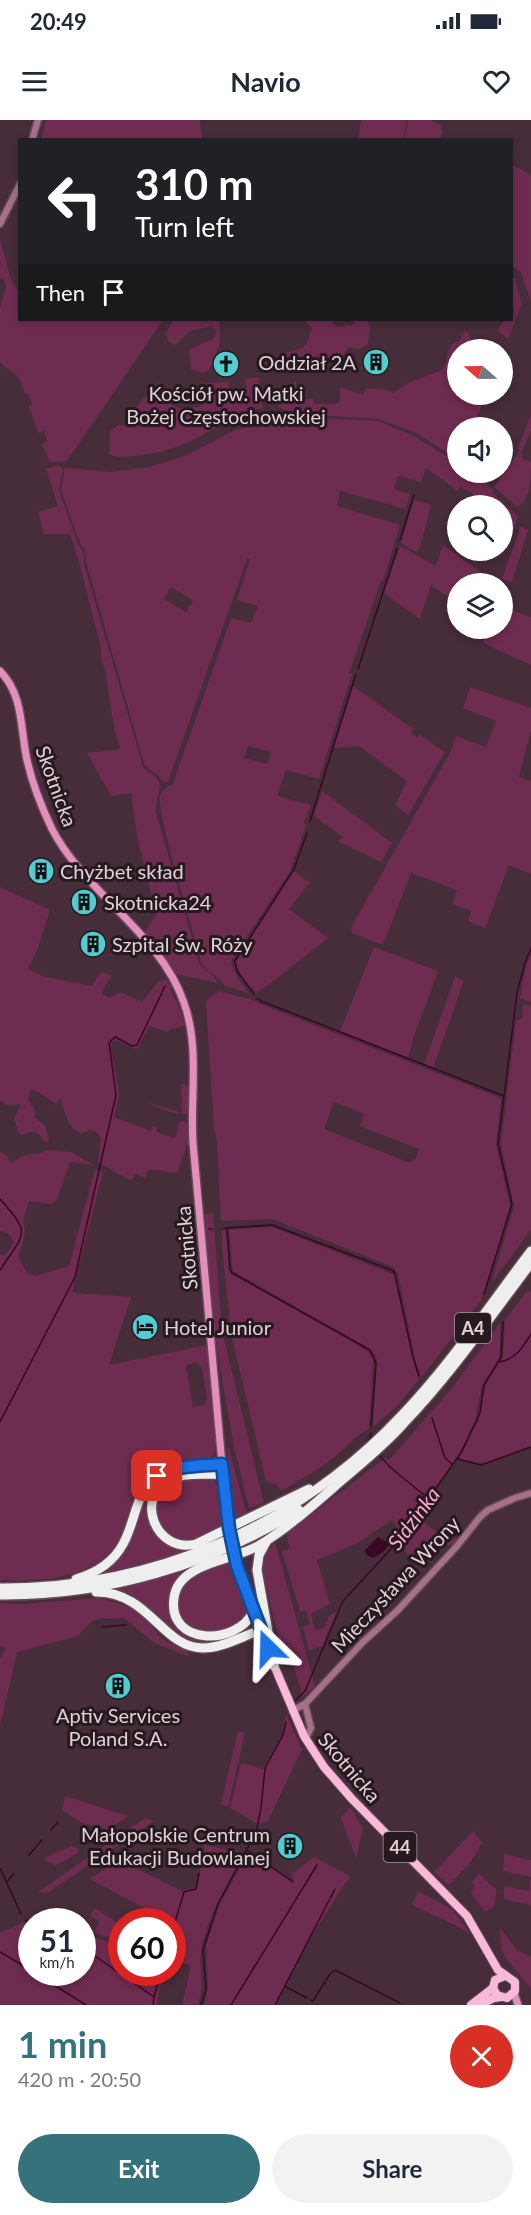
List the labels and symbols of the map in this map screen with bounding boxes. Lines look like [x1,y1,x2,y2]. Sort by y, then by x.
north arrow [447,339,513,405]
building icon: Oddział 2A [361,347,391,377]
church icon: Kościół pw. Matki Bożej Częstochowskiej [211,349,241,379]
place label: Oddział 2A [258,350,356,374]
place label: Kościół pw. Matki Bożej Częstochowskiej [126,381,326,428]
street label: Skotnicka [31,742,83,830]
building icon: Chyżbet skład [26,856,56,886]
place label: Chyżbet skład [60,859,184,883]
building icon: Skotnicka24 [69,887,99,917]
place label: Skotnicka24 [104,890,212,914]
building icon: Szpital Św. Róży [78,929,108,959]
place label: Szpital Św. Róży [112,932,253,956]
street label: Skotnicka [170,1205,202,1291]
hotel icon: Hotel Junior [130,1312,160,1342]
road number: A4 [455,1313,491,1343]
place label: Hotel Junior [164,1315,272,1339]
pin [131,1450,182,1501]
water label: Sidzinka [381,1482,445,1554]
street label: Mieczysława Wrony [326,1511,465,1657]
position arrow [236,1616,300,1680]
building icon: Aptiv Services Poland S.A. [103,1671,133,1701]
place label: Aptiv Services Poland S.A. [56,1703,180,1750]
street label: Skotnicka [314,1727,386,1807]
place label: Małopolskie Centrum Edukacji Budowlanej [81,1822,270,1869]
building icon: Małopolskie Centrum Edukacji Budowlanej [275,1831,305,1861]
road number: 44 [384,1832,416,1862]
speed limit sign: 60 [108,1908,186,1986]

